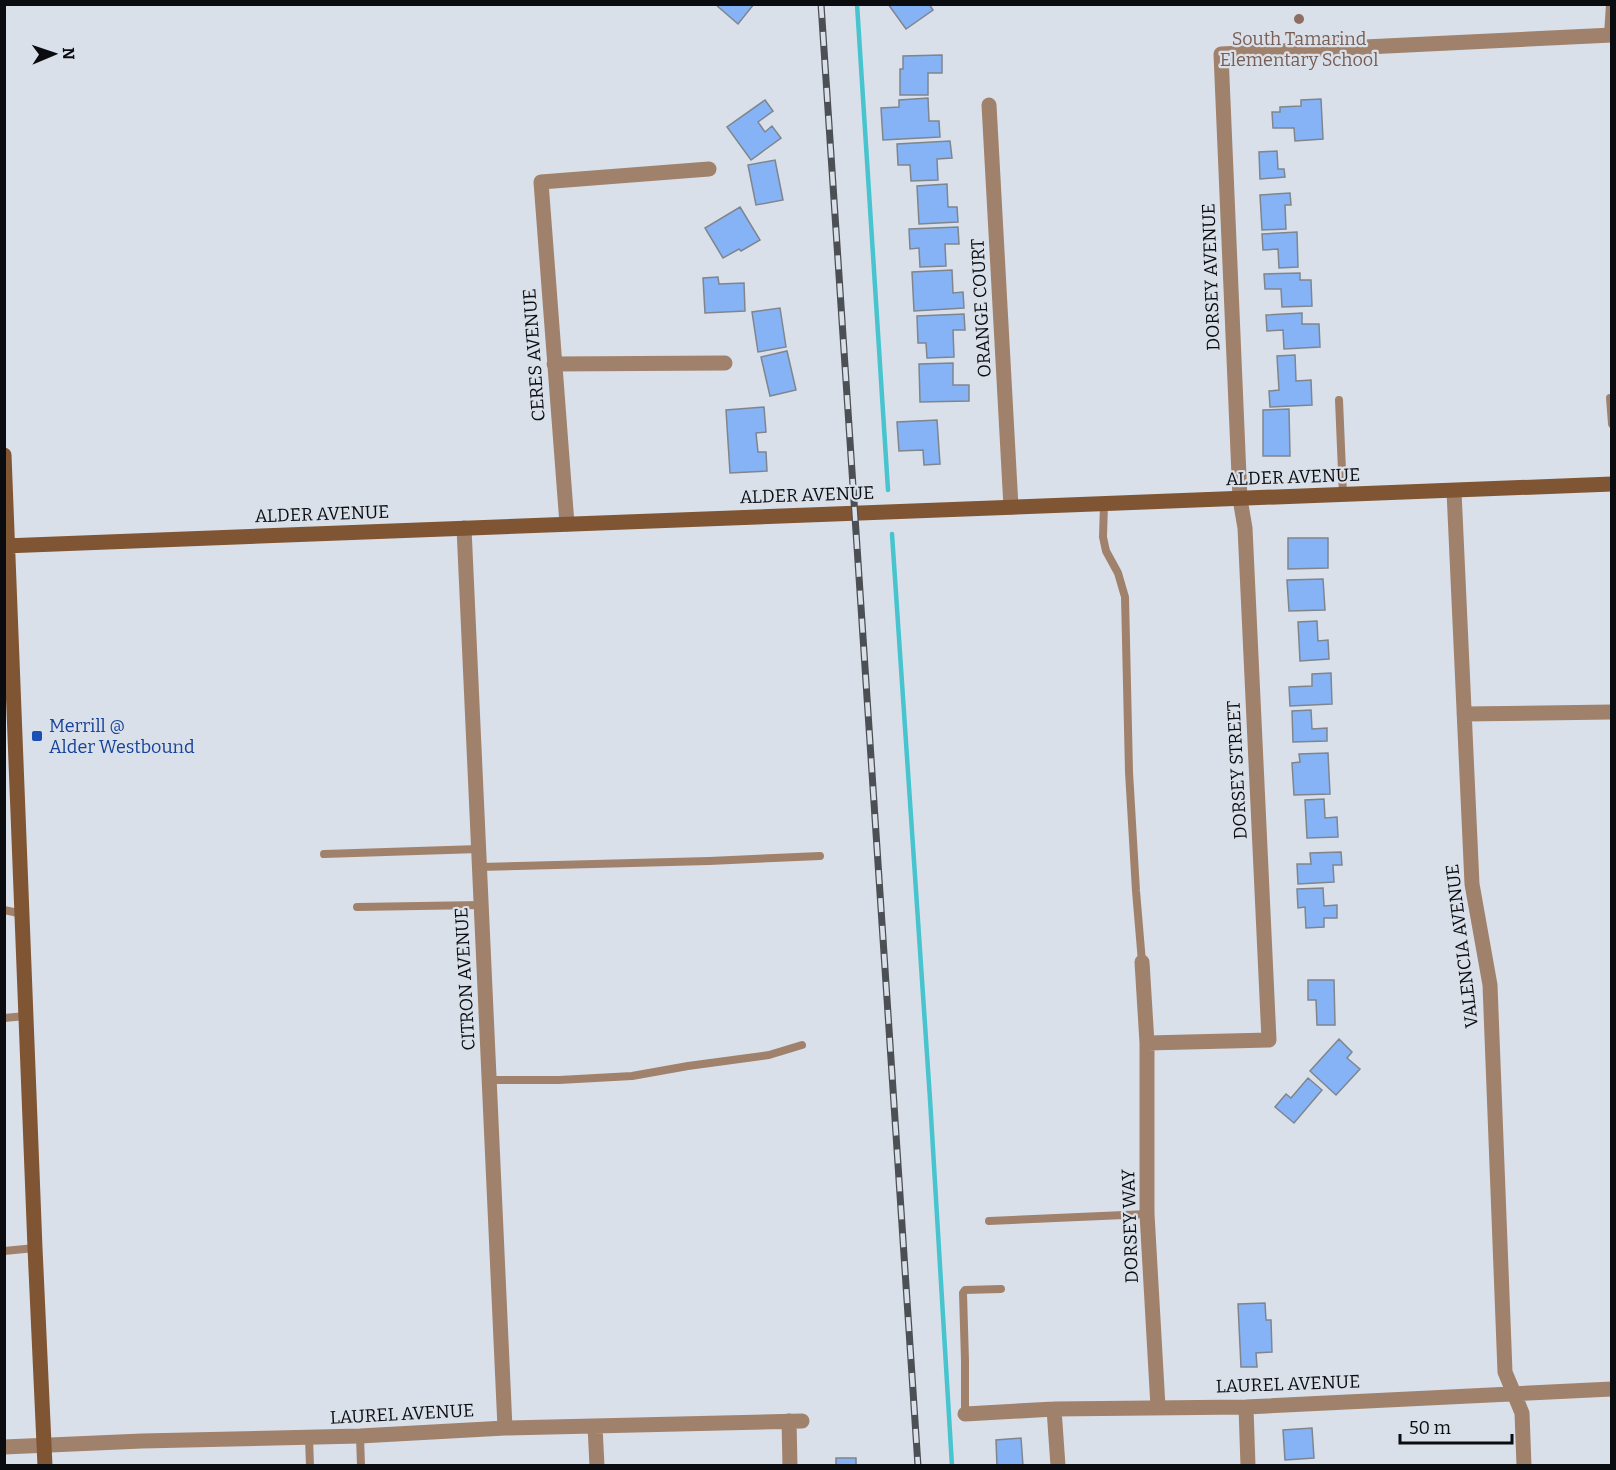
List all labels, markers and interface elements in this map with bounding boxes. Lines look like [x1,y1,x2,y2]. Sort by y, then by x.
marker: South Tamarind Elementary School [1292,12,1306,26]
north arrow [24,24,84,84]
place label: South Tamarind Elementary School [1220,28,1378,71]
text: N [59,47,78,60]
street label: DORSEY AVENUE [1197,203,1225,351]
street label: ORANGE COURT [966,237,996,378]
street label: CERES AVENUE [518,288,550,422]
street label: ALDER AVENUE [1225,464,1361,490]
street label: ALDER AVENUE [739,482,875,508]
street label: ALDER AVENUE [254,501,390,527]
street label: DORSEY STREET [1222,700,1252,840]
place label: Merrill @ Alder Westbound [49,715,195,758]
marker: Merrill @ Alder Westbound [30,729,44,743]
street label: VALENCIA AVENUE [1441,863,1483,1029]
street label: CITRON AVENUE [450,907,480,1051]
street label: DORSEY WAY [1117,1168,1143,1283]
street label: LAUREL AVENUE [1216,1370,1360,1398]
street label: LAUREL AVENUE [329,1399,475,1429]
scale bar [1400,1407,1512,1445]
text: 50 m [1409,1417,1451,1439]

